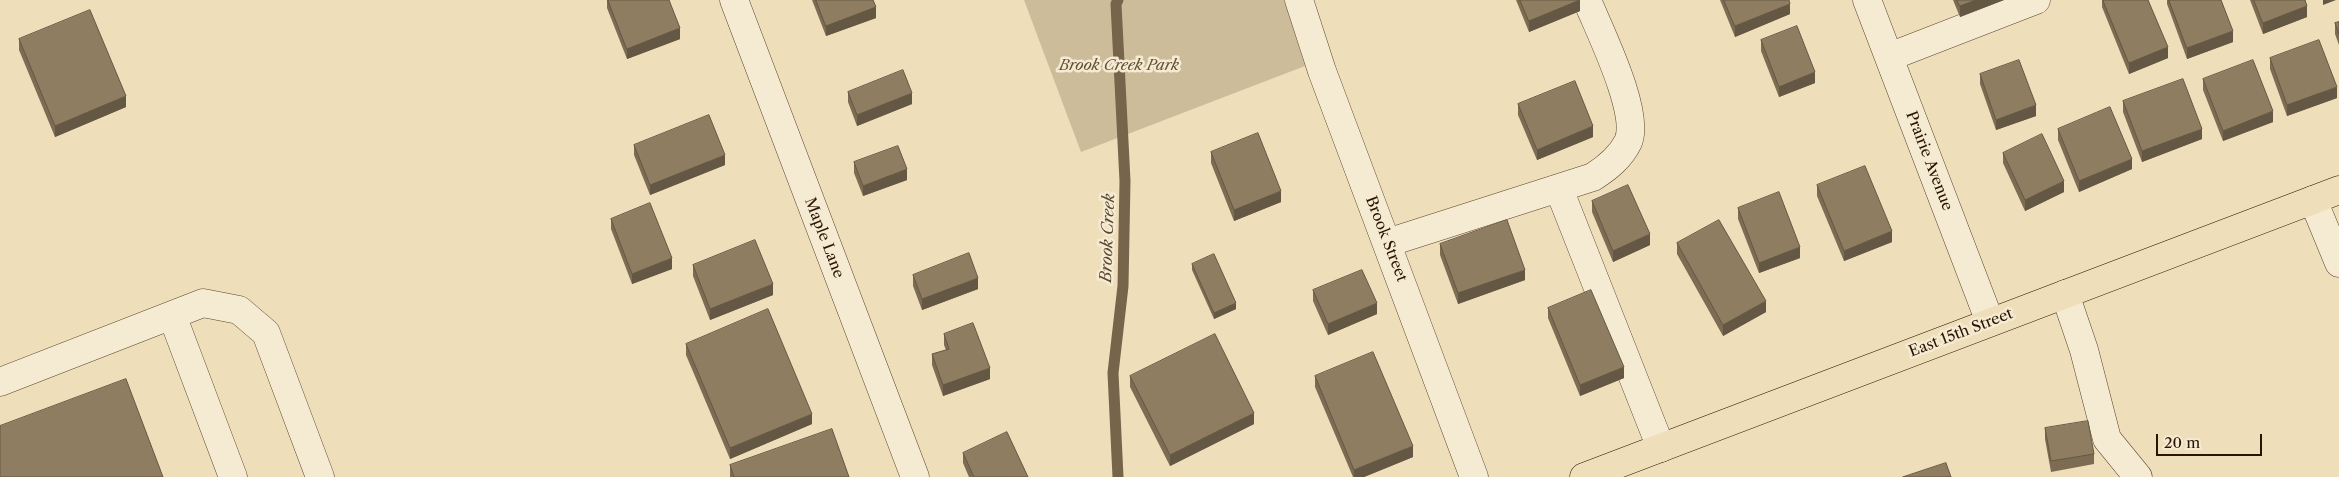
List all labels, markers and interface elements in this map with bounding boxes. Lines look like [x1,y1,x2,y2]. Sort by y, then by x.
park label: Brook Creek Park [1059,57,1179,75]
street label: Prairie Avenue [1902,109,1956,213]
water label: Brook Creek [1097,193,1119,283]
street label: Brook Street [1361,194,1411,284]
street label: Maple Lane [800,195,848,281]
street label: East 15th Street [1907,305,2015,361]
scale bar [2159,424,2265,456]
text: 20 m [2164,433,2200,452]

